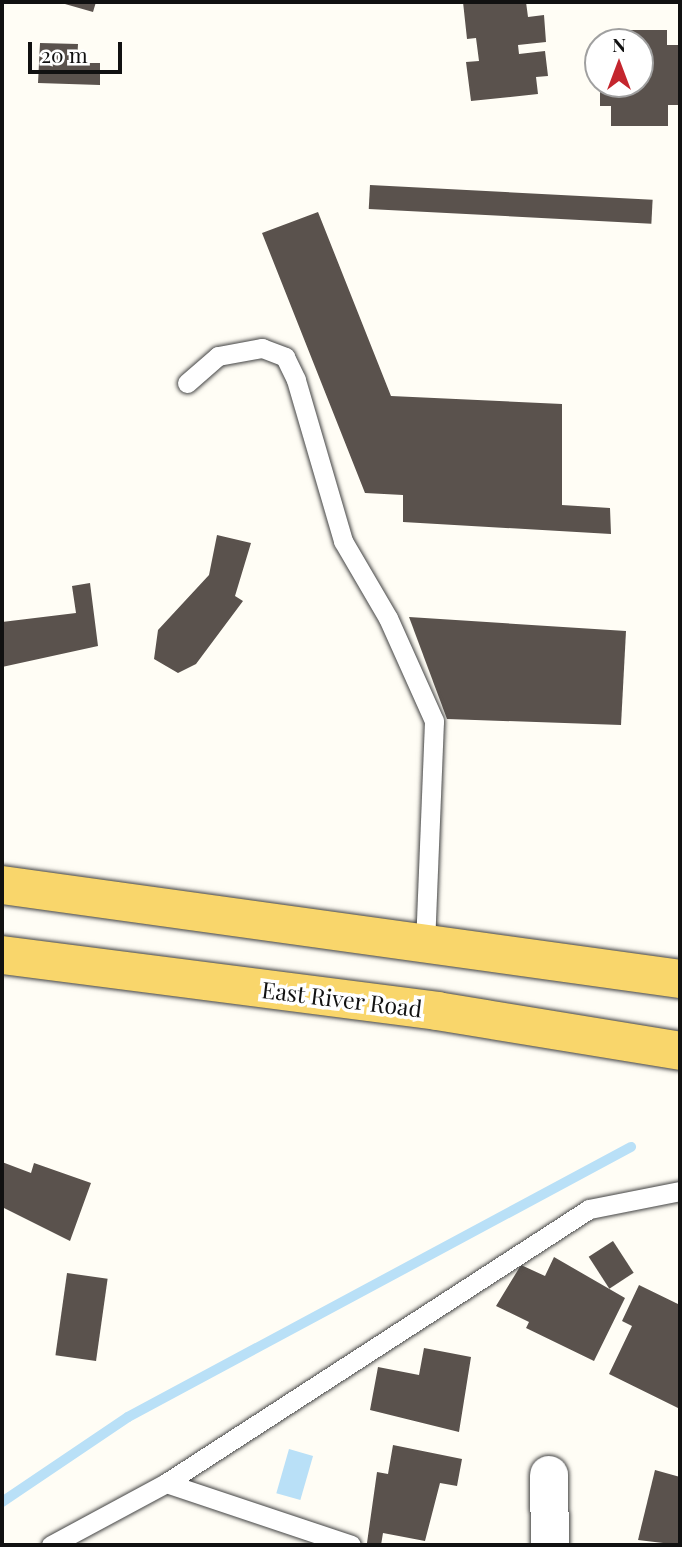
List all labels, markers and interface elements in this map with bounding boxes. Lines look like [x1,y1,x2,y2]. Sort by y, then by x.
scale bar [32,28,126,72]
north arrow [584,28,654,98]
text: N [612,31,626,57]
text: 20 m [41,40,88,68]
street label: East River Road [260,975,424,1023]

